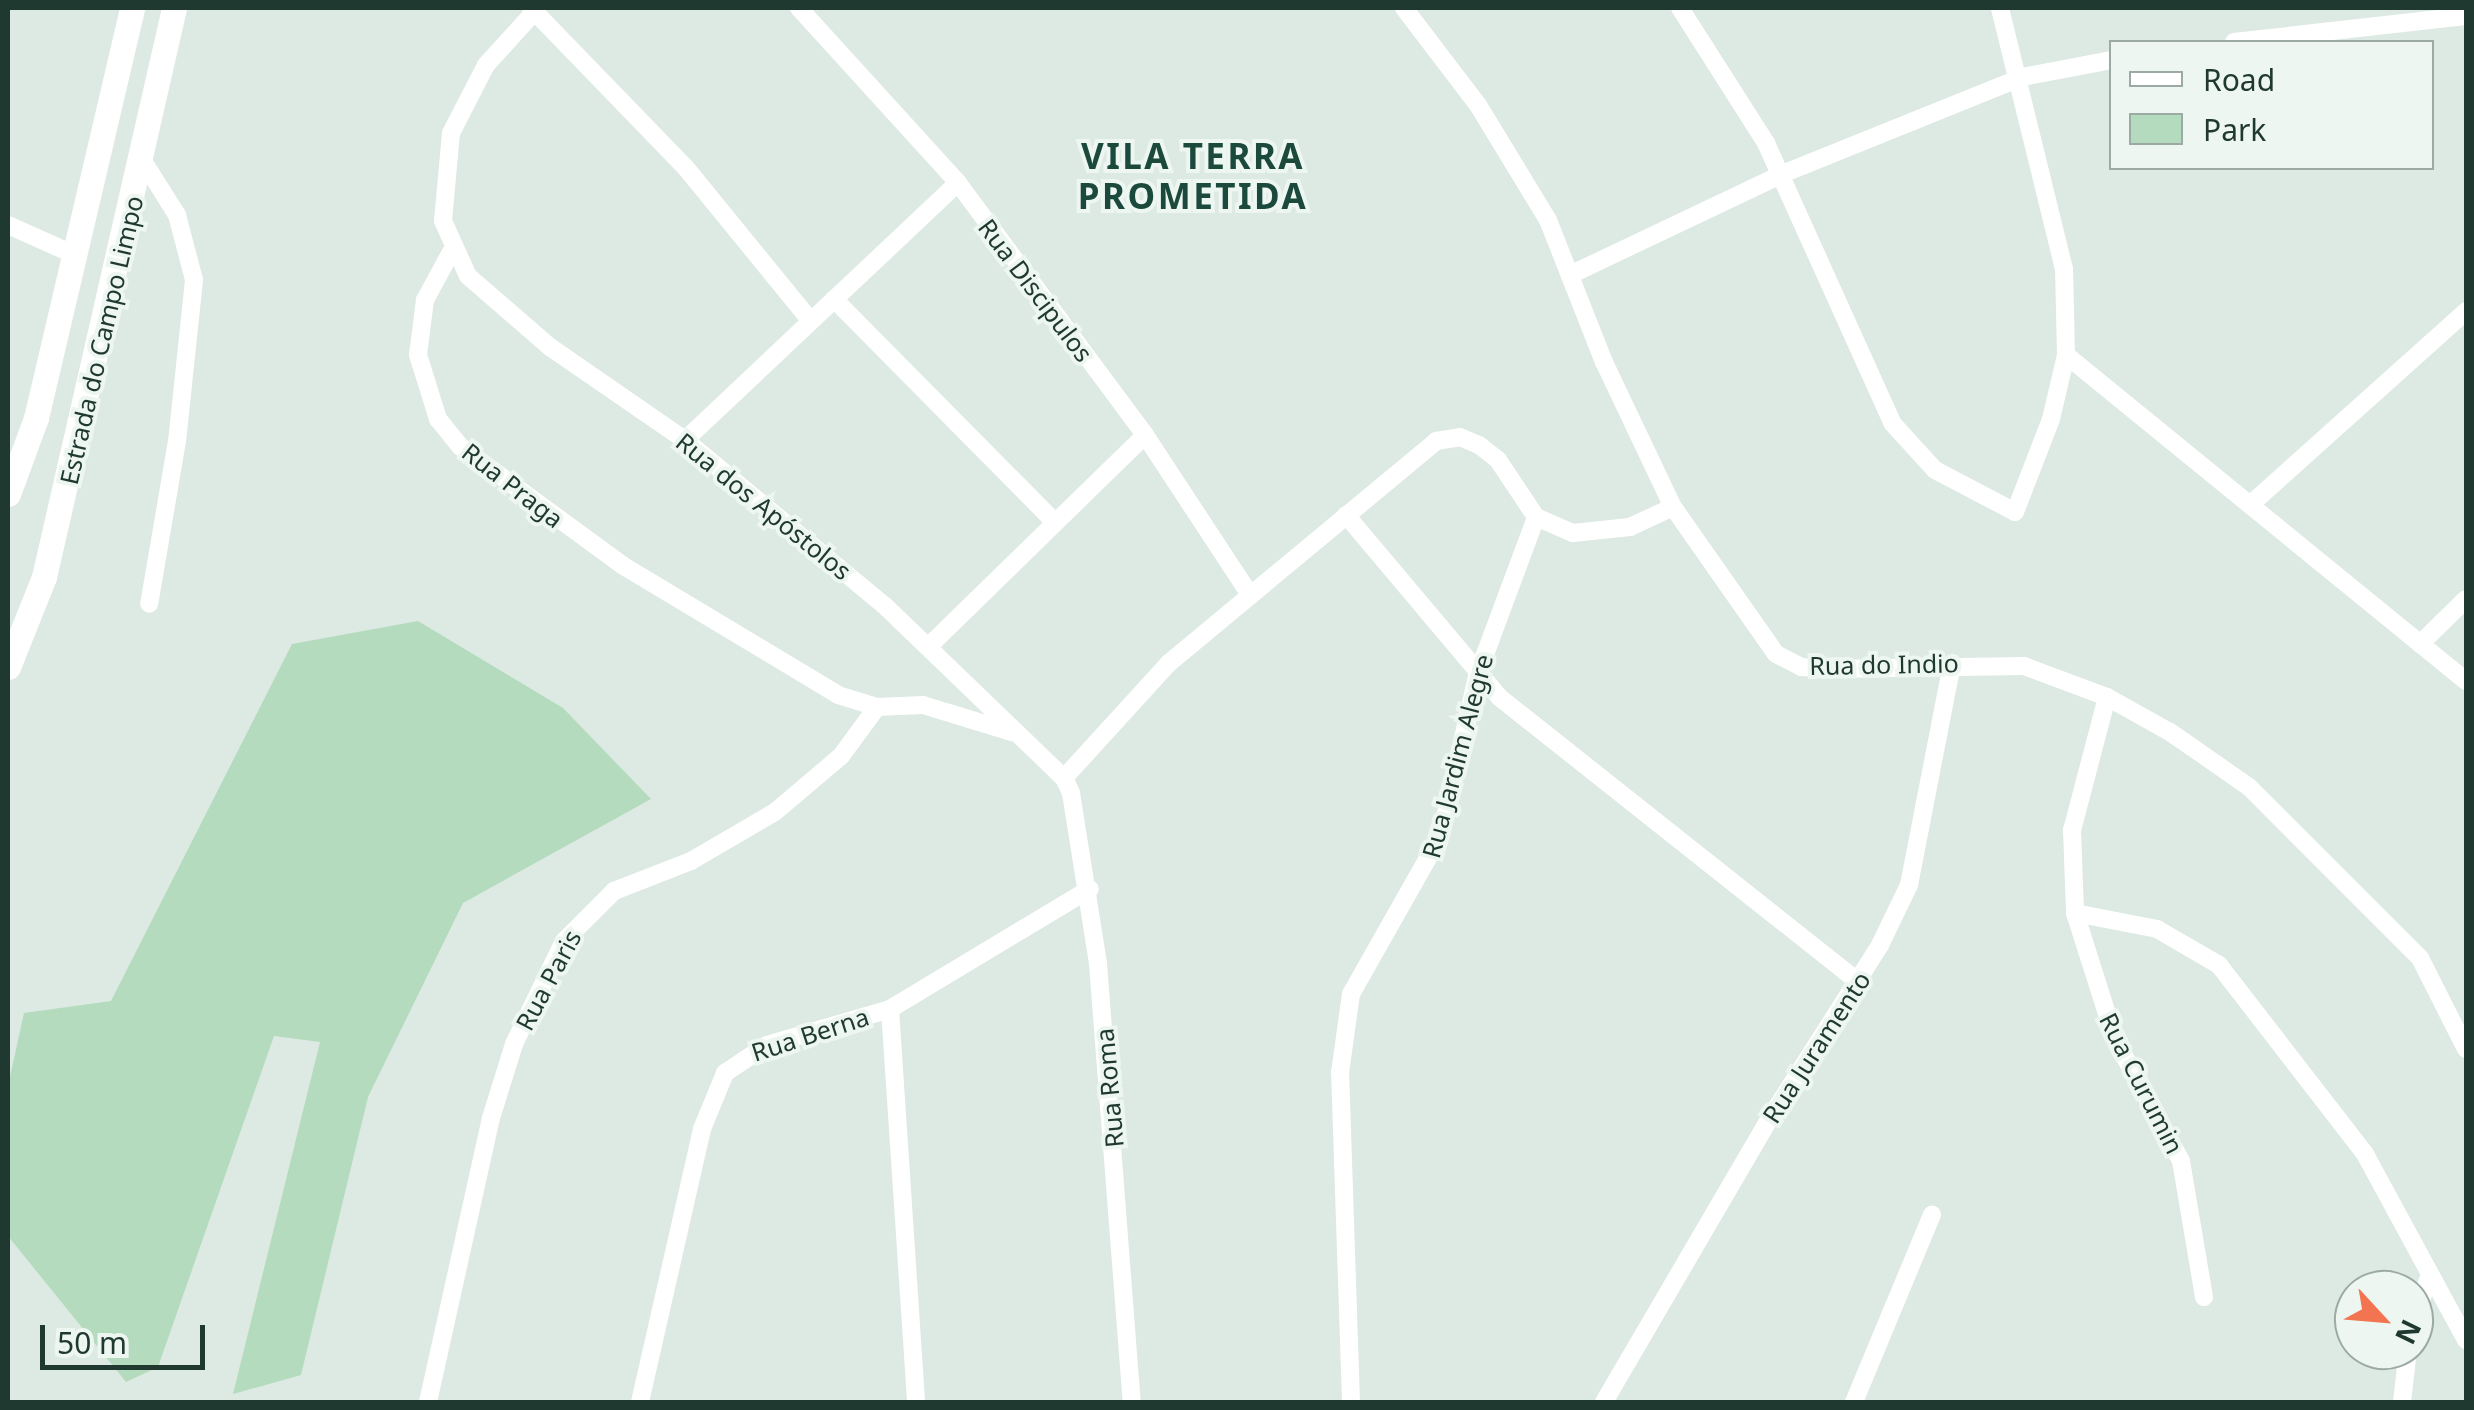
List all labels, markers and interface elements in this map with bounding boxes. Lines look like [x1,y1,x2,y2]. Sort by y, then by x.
legend [2109,40,2434,170]
text: Road [2203,59,2275,100]
text: Park [2203,109,2266,150]
district label: VILA TERRA PROMETIDA [1078,135,1308,217]
street label: Estrada do Campo Limpo [53,193,149,487]
street label: Rua Discipulos [973,213,1099,367]
street label: Rua dos Apóstolos [670,426,858,586]
street label: Rua Praga [457,436,569,534]
street label: Rua do Indio [1809,648,1959,680]
street label: Rua Jardim Alegre [1415,651,1499,861]
street label: Rua Paris [509,925,587,1035]
street label: Rua Juramento [1756,966,1876,1128]
street label: Rua Berna [748,1001,872,1067]
street label: Rua Curumin [2094,1008,2190,1158]
street label: Rua Roma [1089,1027,1129,1149]
north arrow [2334,1270,2434,1370]
scale bar [45,1305,210,1367]
text: N [2387,1314,2431,1351]
text: 50 m [57,1322,127,1363]

